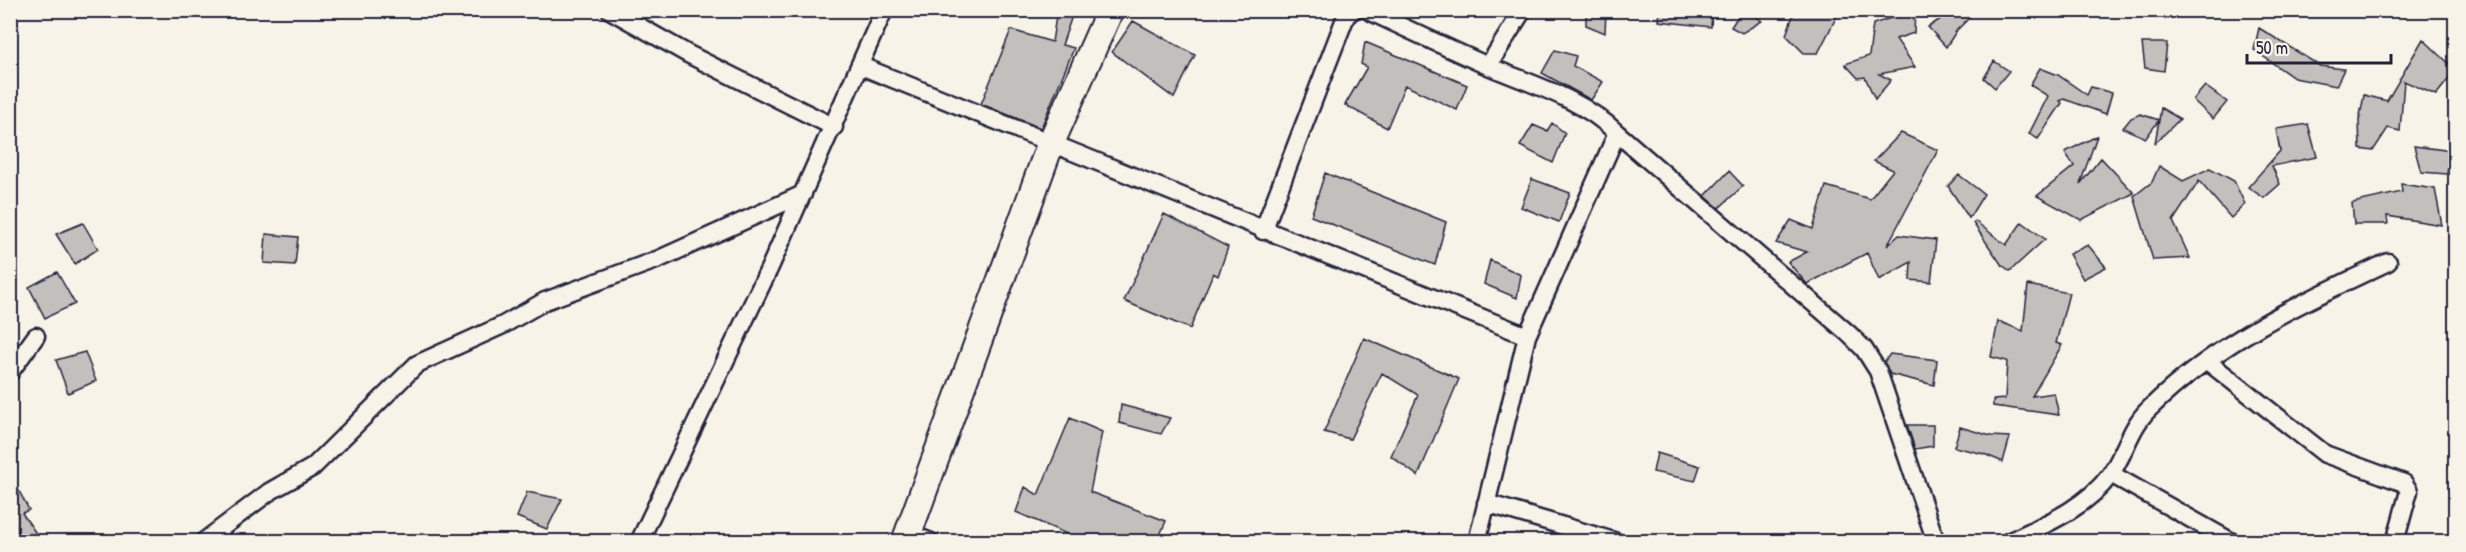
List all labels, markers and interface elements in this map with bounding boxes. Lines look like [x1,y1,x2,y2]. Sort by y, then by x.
scale bar [2247,27,2391,65]
text: 50 m [2256,35,2288,60]

